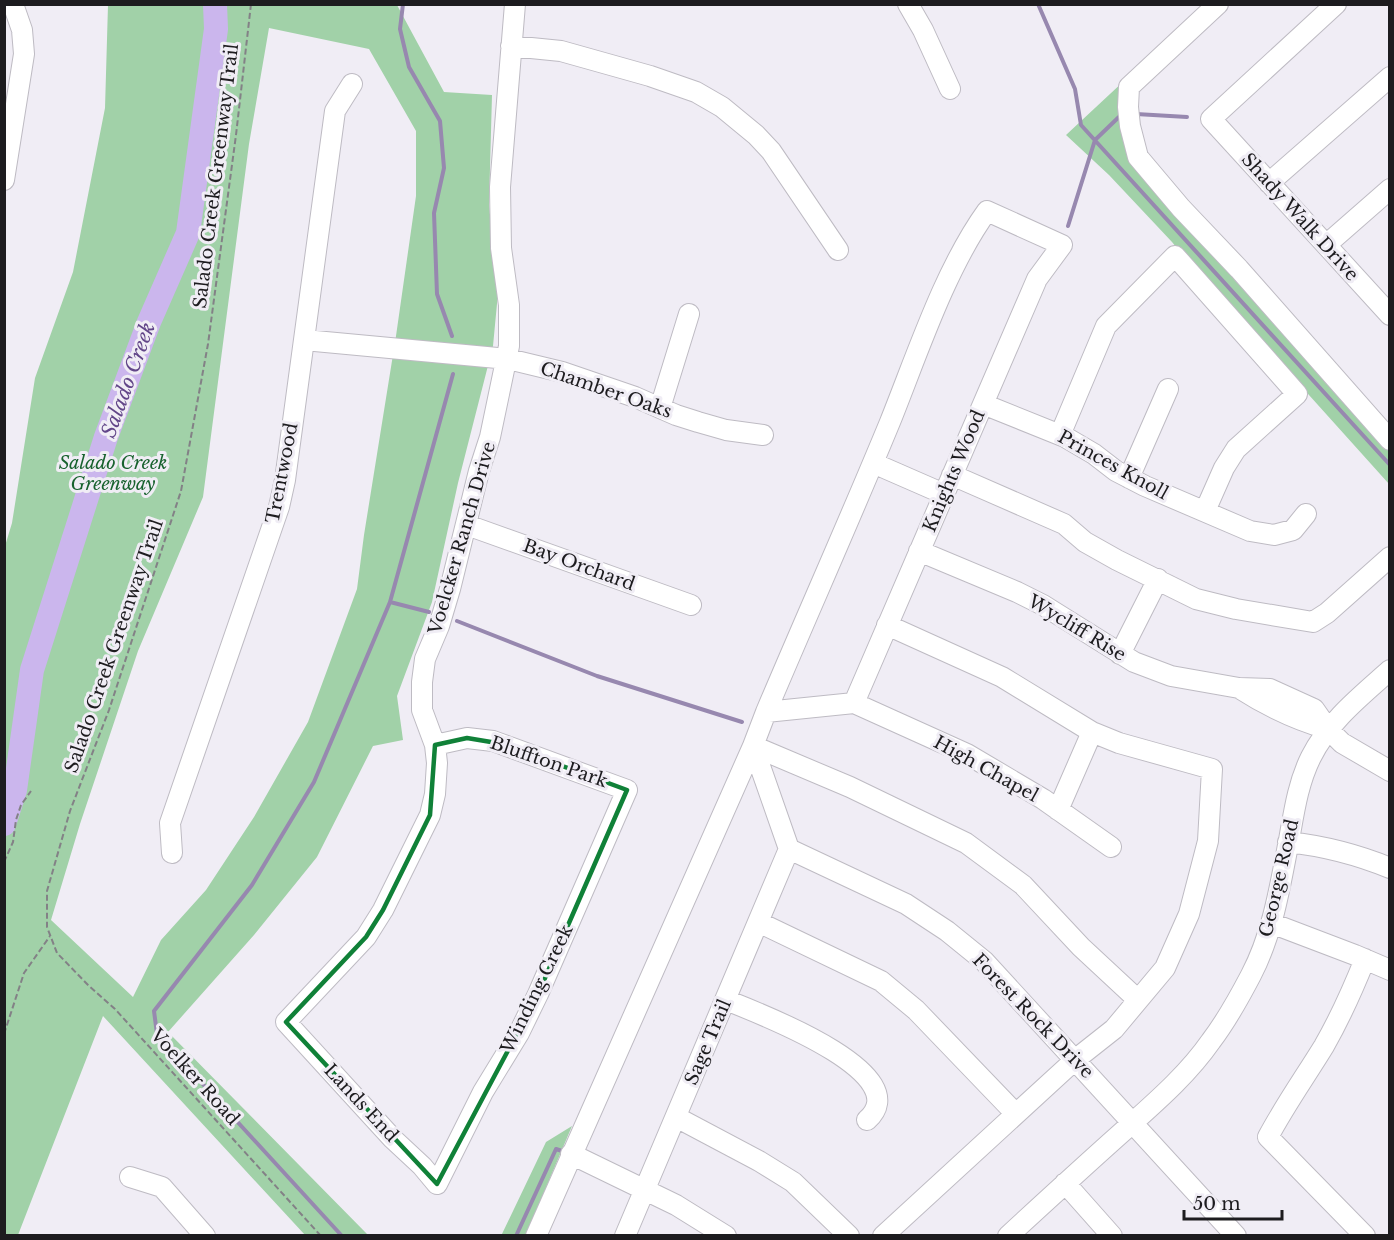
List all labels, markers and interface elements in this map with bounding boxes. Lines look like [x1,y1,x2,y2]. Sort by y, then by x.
street label: Salado Creek Greenway Trail [189,42,243,310]
street label: Shady Walk Drive [1237,149,1363,285]
water label: Salado Creek [96,319,160,441]
street label: Chamber Oaks [537,357,675,423]
street label: Knights Wood [918,407,990,535]
street label: Trentwood [261,421,303,525]
street label: Princes Knoll [1054,426,1172,504]
street label: Voelcker Ranch Drive [424,439,500,638]
park label: Salado Creek Greenway [59,452,167,495]
street label: Salado Creek Greenway Trail [60,516,168,776]
street label: Bay Orchard [520,535,638,595]
street label: Wycliff Rise [1023,590,1130,666]
street label: High Chapel [930,731,1042,807]
street label: Bluffton Park [487,732,611,792]
street label: George Road [1255,817,1303,939]
street label: Winding Creek [496,921,578,1058]
street label: Forest Rock Drive [968,949,1098,1083]
street label: Sage Trail [680,996,736,1088]
street label: Voelker Road [145,1023,244,1130]
street label: Lands End [319,1059,403,1147]
scale bar [1184,1183,1282,1221]
text: 50 m [1193,1193,1241,1215]

